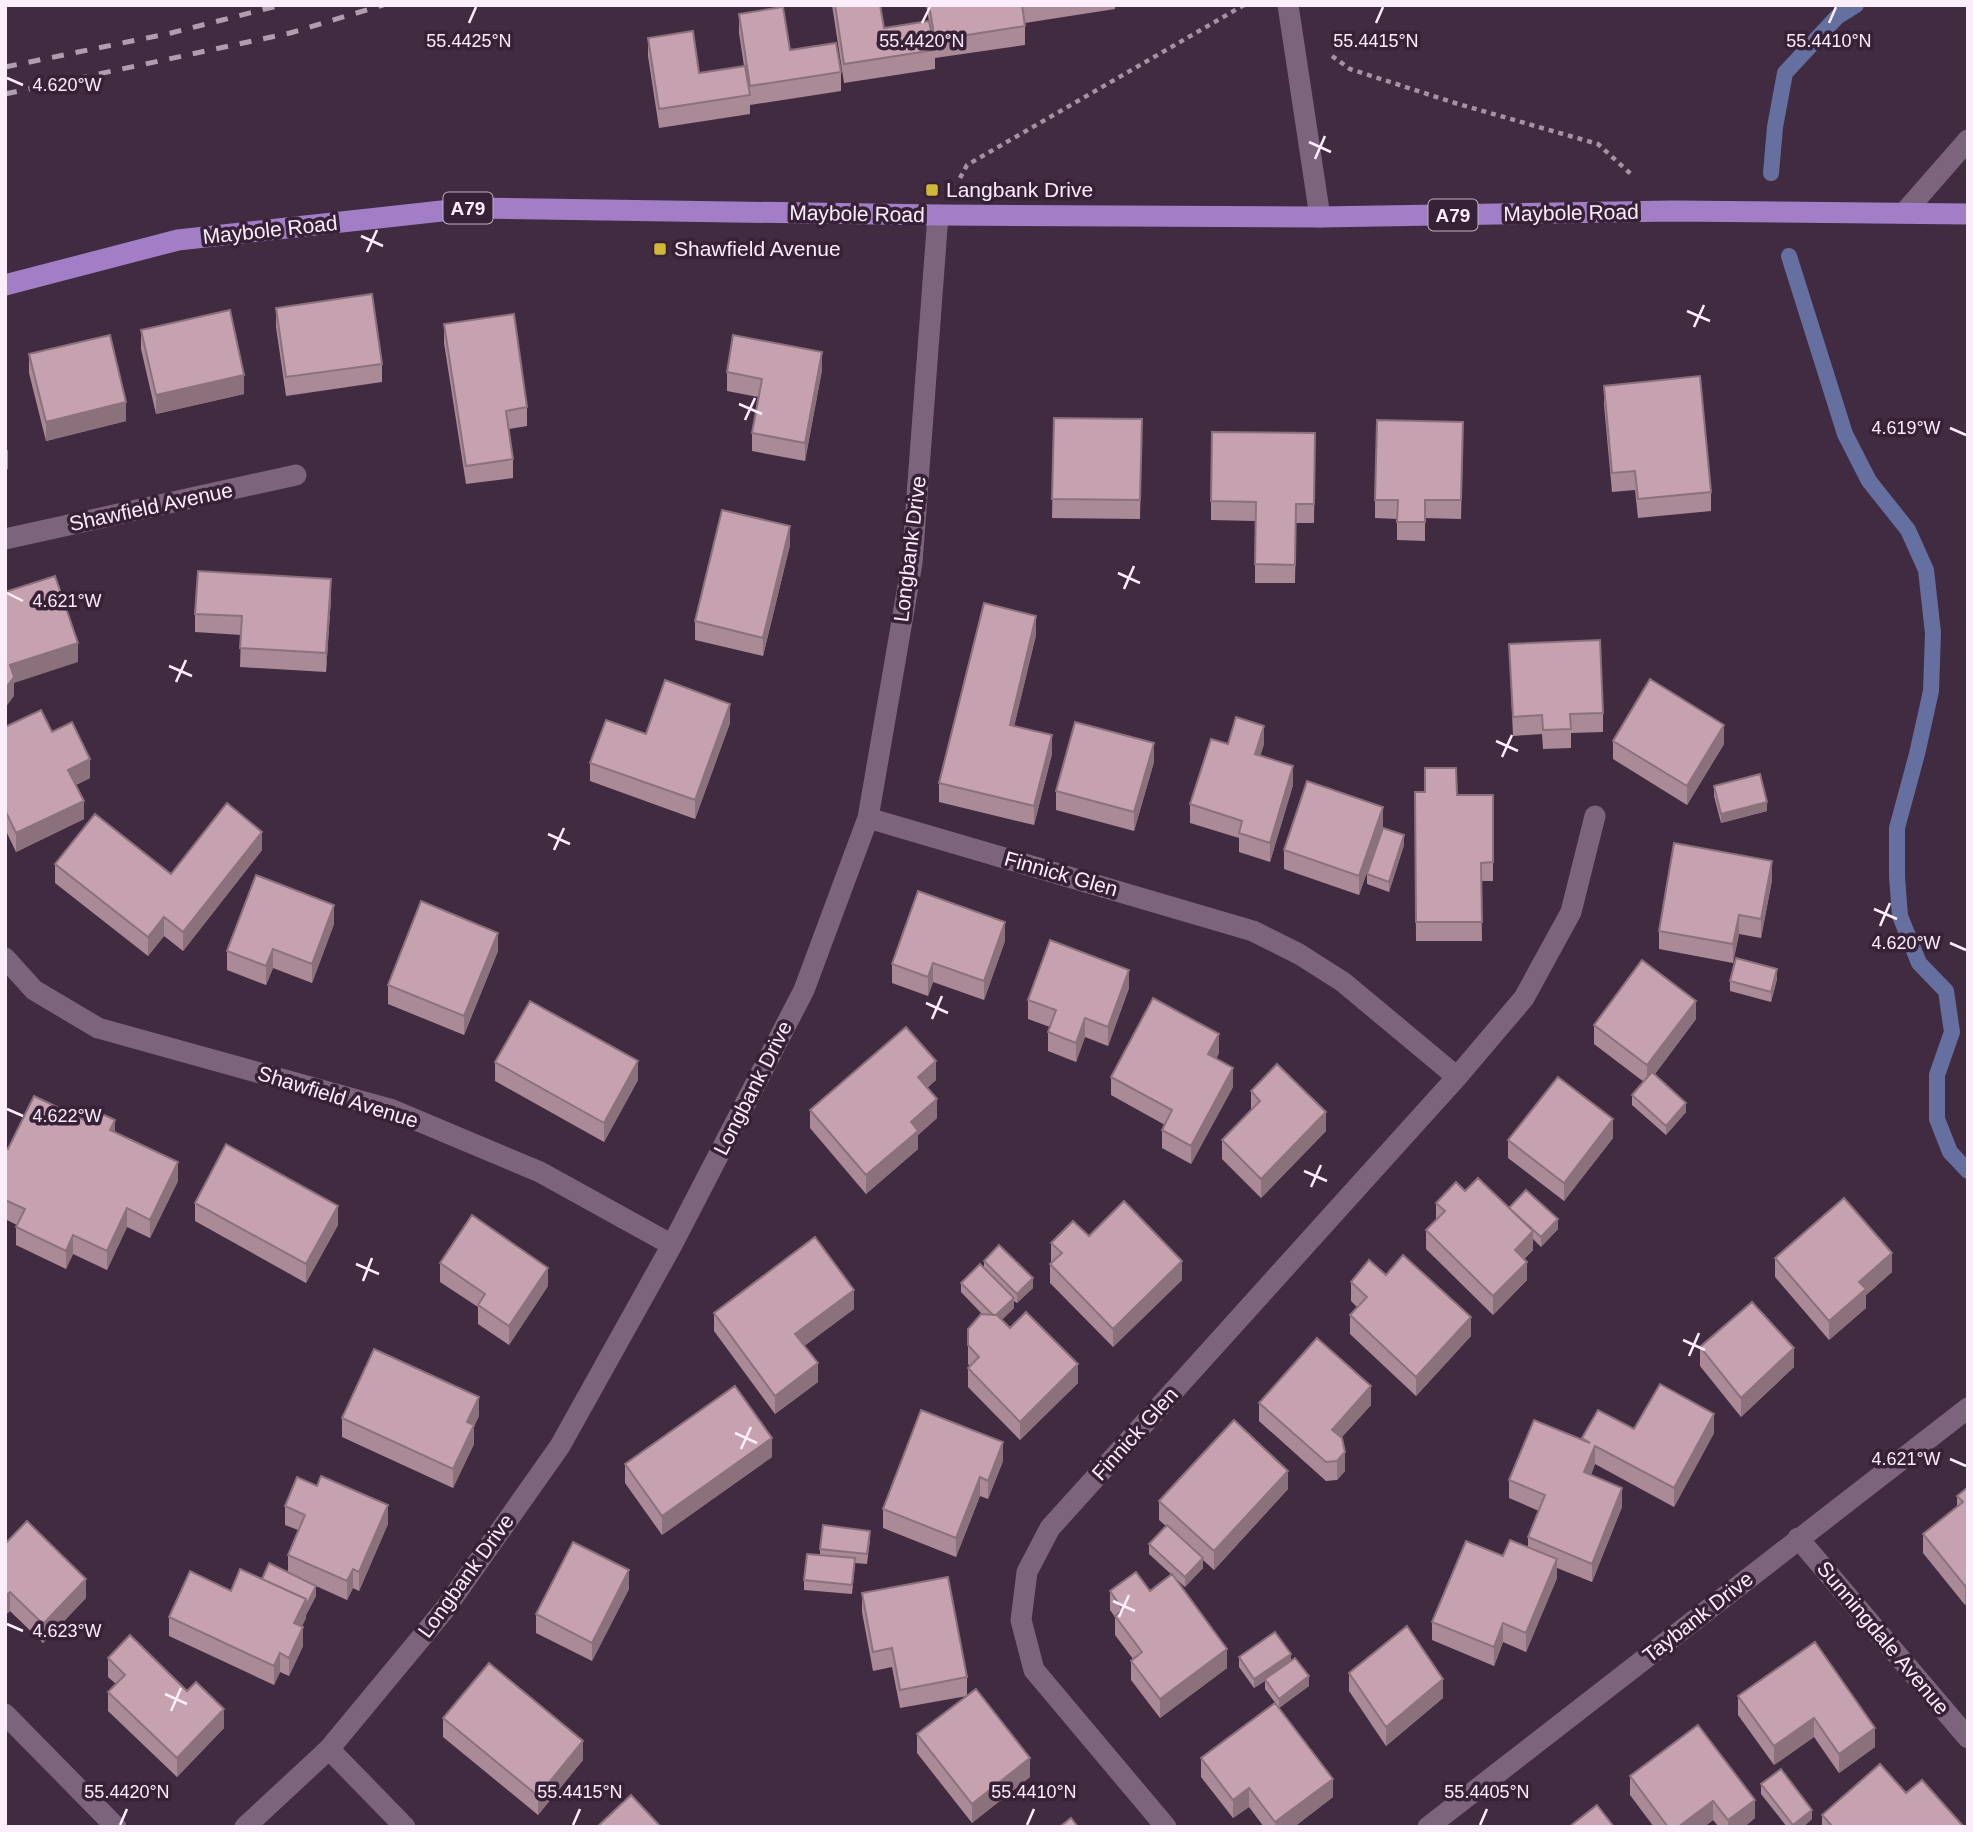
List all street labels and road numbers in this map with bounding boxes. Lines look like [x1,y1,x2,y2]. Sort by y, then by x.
road number: A79 [444,192,492,224]
road number: A79 [1428,200,1478,230]
street label: Maybole Road [1503,200,1639,225]
street label: Maybole Road [789,201,925,226]
street label: Maybole Road [201,211,338,248]
street label: Longbank Drive [889,475,930,623]
street label: Shawfield Avenue [67,478,235,535]
street label: Finnick Glen [1002,846,1120,901]
street label: Longbank Drive [709,1017,796,1159]
street label: Shawfield Avenue [255,1061,421,1132]
street label: Finnick Glen [1087,1383,1182,1485]
street label: Longbank Drive [413,1509,518,1642]
street label: Sunningdale Avenue [1813,1557,1954,1719]
street label: Taybank Drive [1638,1567,1757,1667]

